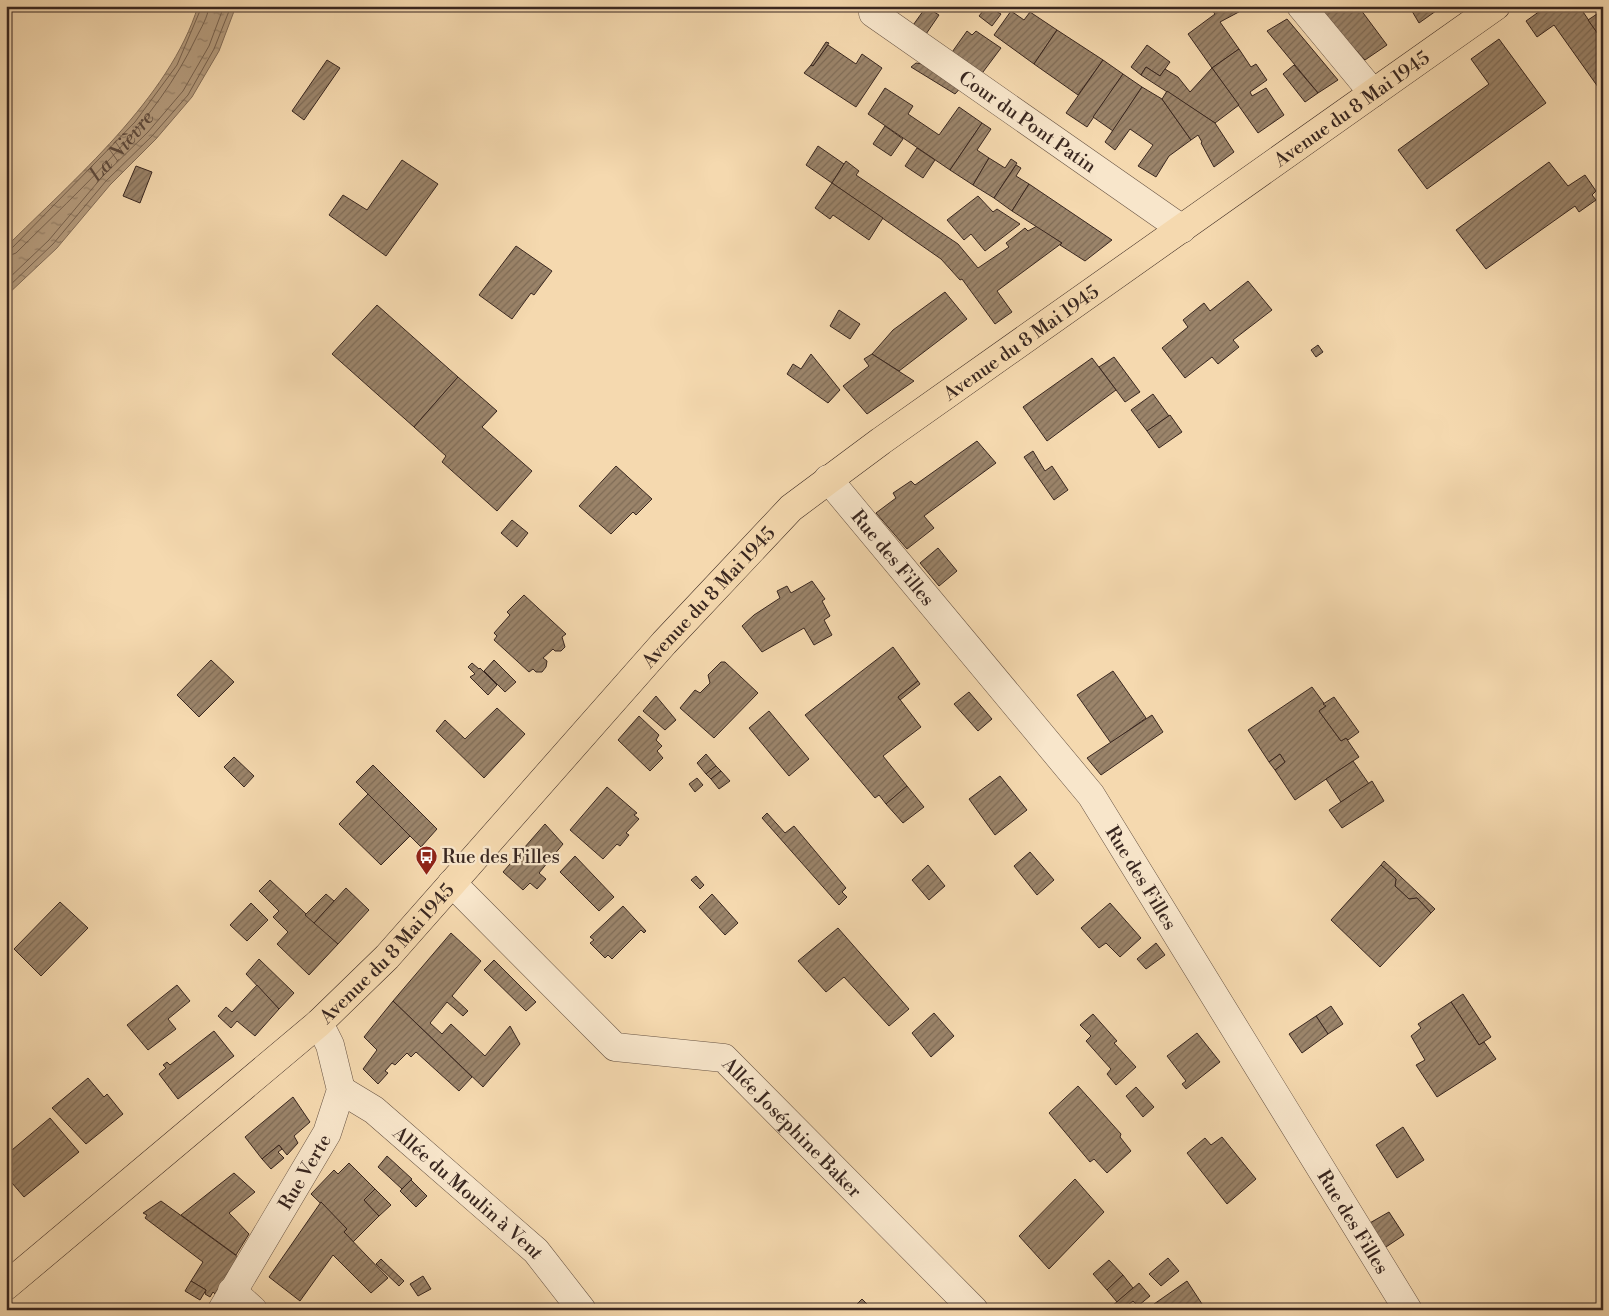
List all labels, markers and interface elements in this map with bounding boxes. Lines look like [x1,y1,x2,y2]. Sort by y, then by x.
street label: Avenue du 8 Mai 1945 [1269,46,1434,173]
street label: Cour du Pont Patin [954,66,1101,179]
water label: La Nièvre [84,106,160,188]
street label: Avenue du 8 Mai 1945 [938,280,1104,407]
street label: Rue des Filles [846,505,939,611]
street label: Avenue du 8 Mai 1945 [636,522,781,674]
street label: Rue des Filles [1100,822,1182,935]
bus stop icon: Rue des Filles [414,844,438,875]
place label: Rue des Filles [442,845,560,869]
street label: Avenue du 8 Mai 1945 [314,878,460,1030]
street label: Allée Joséphine Baker [716,1052,867,1203]
street label: Allée du Moulin à Vent [387,1120,549,1264]
street label: Rue Verte [273,1130,337,1214]
street label: Rue des Filles [1312,1166,1394,1279]

